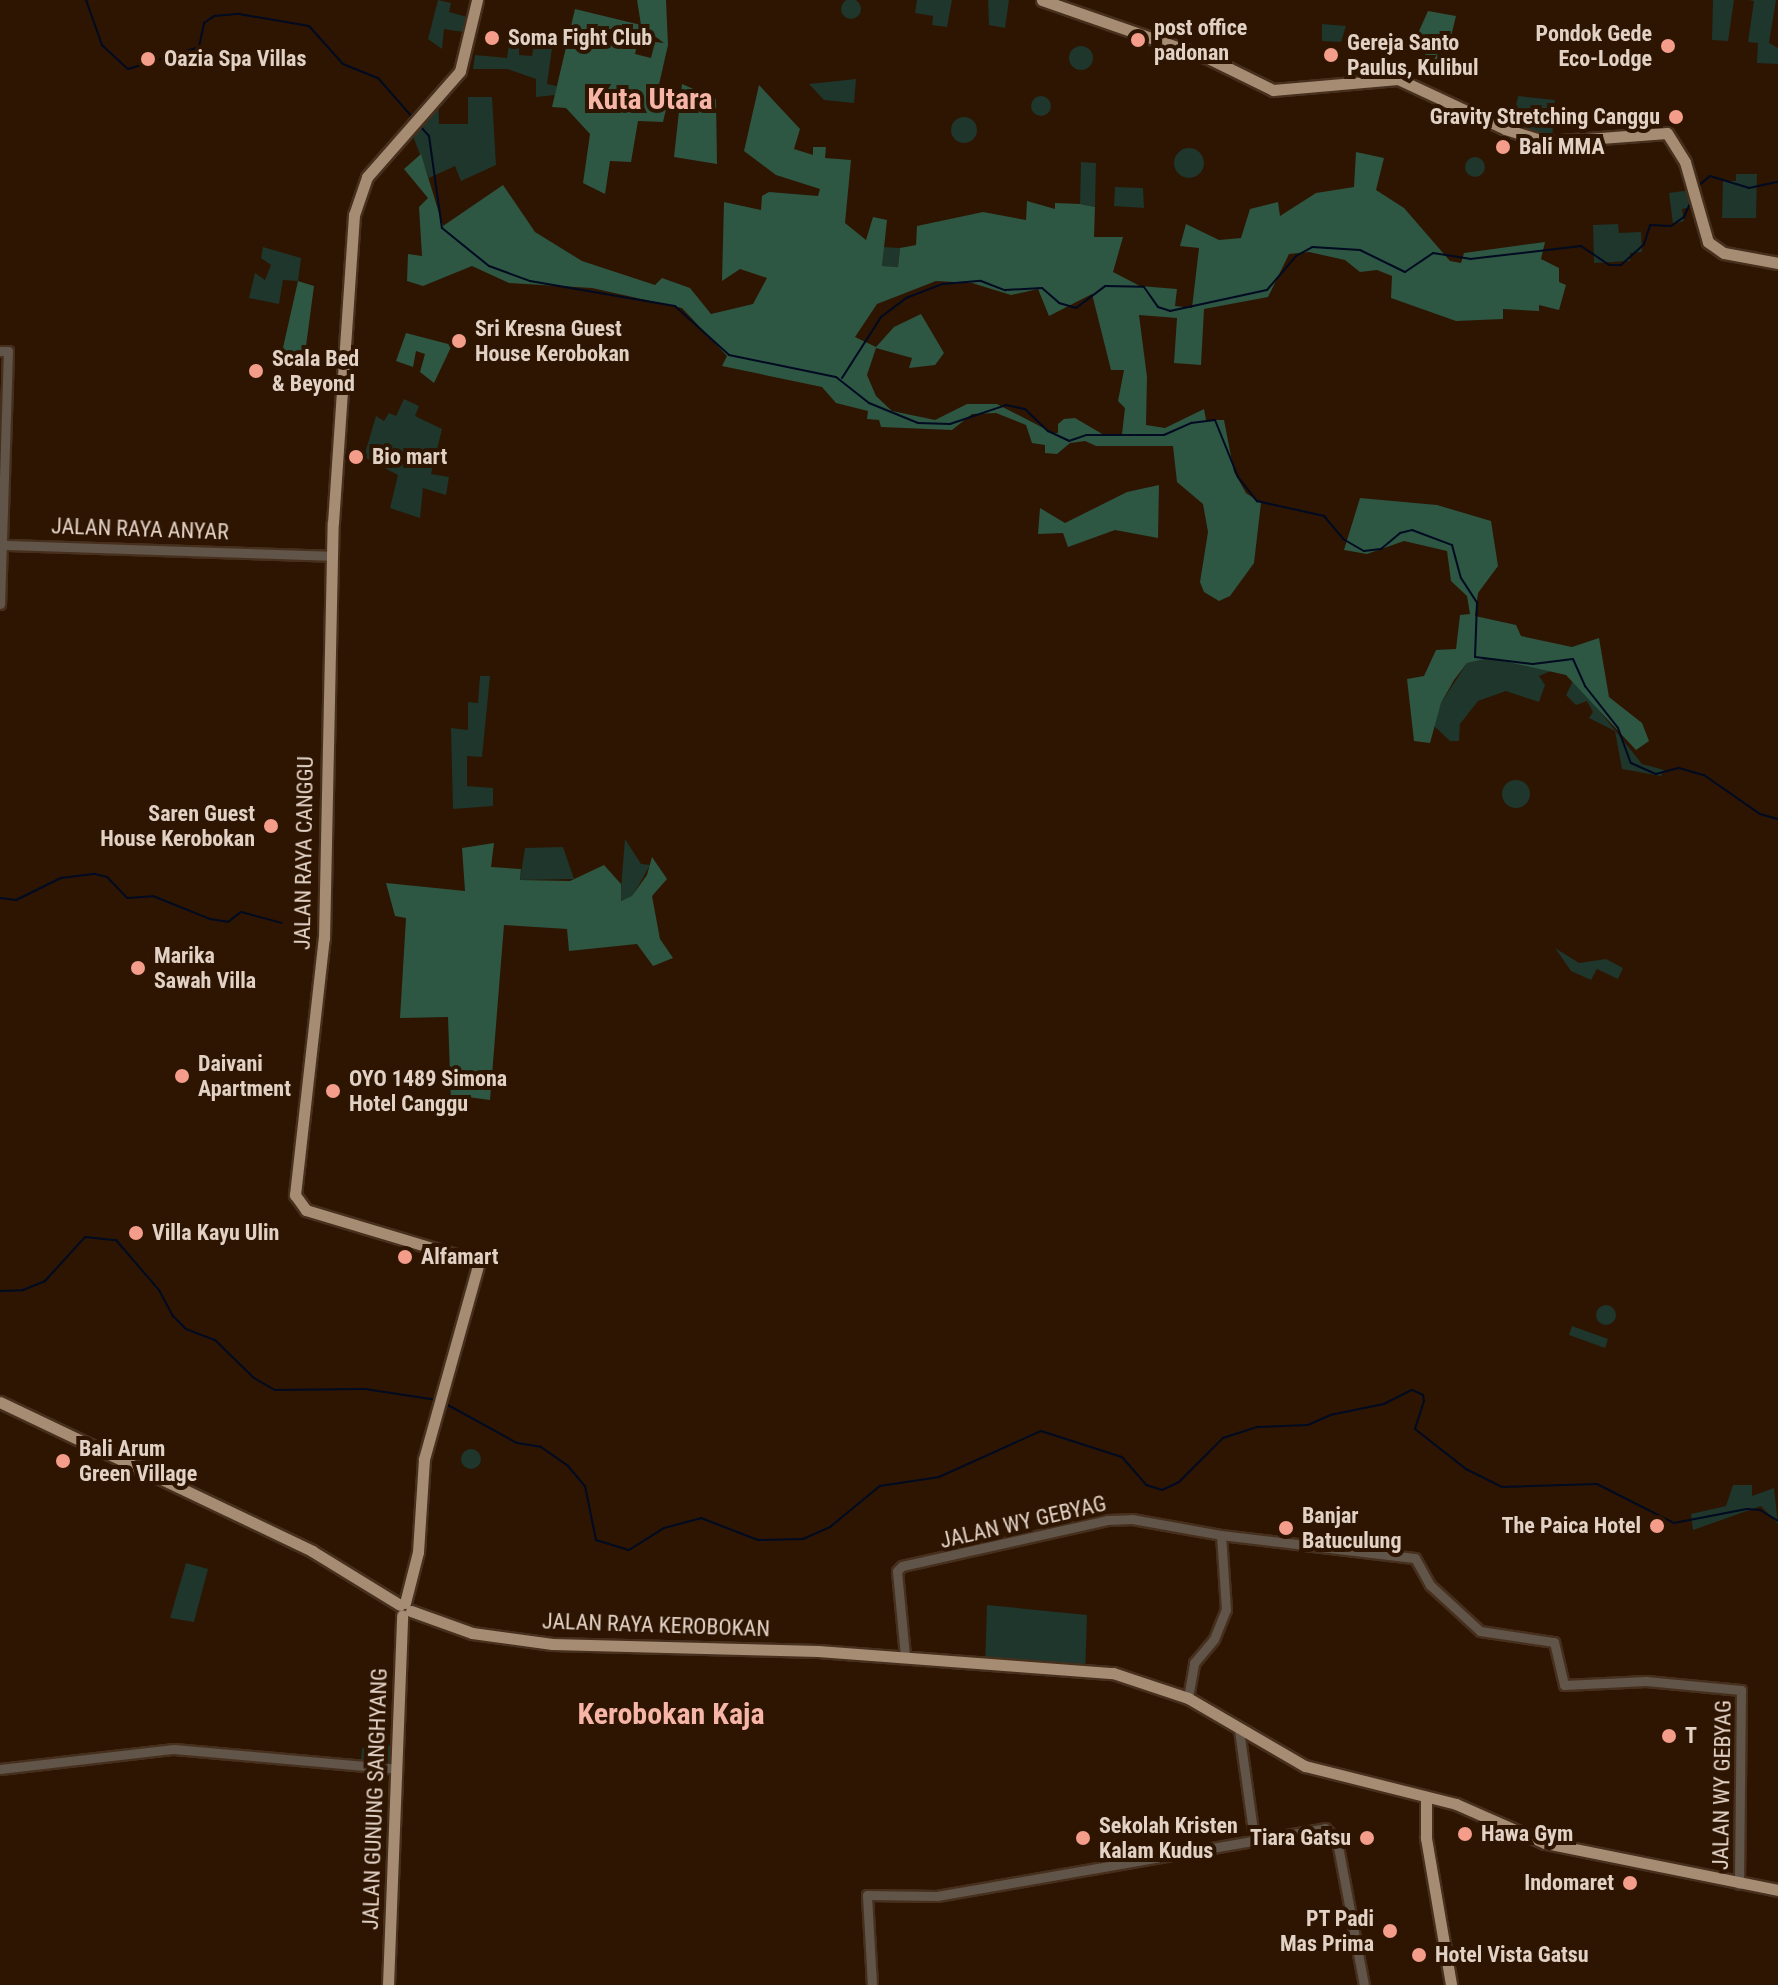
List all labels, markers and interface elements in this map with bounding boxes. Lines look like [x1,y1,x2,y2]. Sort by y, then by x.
place label: post office padonan [1154,14,1247,66]
place label: Pondok Gede Eco-Lodge [1536,20,1652,72]
place label: Soma Fight Club [508,25,652,51]
marker: Soma Fight Club [483,29,501,47]
place label: Gereja Santo Paulus, Kulibul [1347,29,1478,80]
marker: post office padonan [1129,31,1147,49]
marker: Pondok Gede Eco-Lodge [1659,37,1677,55]
place label: Oazia Spa Villas [164,46,306,72]
marker: Gereja Santo Paulus, Kulibul [1322,46,1340,64]
marker: Oazia Spa Villas [139,50,157,68]
district label: Kuta Utara [587,81,713,117]
place label: Gravity Stretching Canggu [1430,104,1660,130]
marker: Gravity Stretching Canggu [1667,108,1685,126]
place label: Bali MMA [1519,134,1605,160]
marker: Bali MMA [1494,138,1512,156]
place label: Sri Kresna Guest House Kerobokan [475,315,630,366]
marker: Sri Kresna Guest House Kerobokan [450,332,468,350]
place label: Scala Bed & Beyond [272,345,359,396]
marker: Scala Bed & Beyond [247,362,265,380]
place label: Bio mart [372,444,447,470]
marker: Bio mart [347,448,365,466]
street label: JALAN RAYA ANYAR [51,513,229,545]
street label: JALAN RAYA CANGGU [289,756,319,950]
place label: Saren Guest House Kerobokan [100,800,255,852]
marker: Saren Guest House Kerobokan [262,817,280,835]
place label: Marika Sawah Villa [154,942,256,994]
marker: Marika Sawah Villa [129,959,147,977]
place label: Daivani Apartment [198,1050,291,1102]
place label: OYO 1489 Simona Hotel Canggu [349,1065,507,1116]
marker: Daivani Apartment [173,1067,191,1085]
marker: OYO 1489 Simona Hotel Canggu [324,1082,342,1100]
place label: Villa Kayu Ulin [152,1220,279,1246]
marker: Villa Kayu Ulin [127,1224,145,1242]
place label: Alfamart [421,1244,499,1270]
marker: Alfamart [396,1248,414,1266]
place label: Bali Arum Green Village [79,1435,197,1486]
marker: Bali Arum Green Village [54,1452,72,1470]
street label: JALAN WY GEBYAG [937,1490,1109,1554]
place label: Banjar Batuculung [1302,1502,1401,1554]
place label: The Paica Hotel [1502,1513,1641,1539]
marker: The Paica Hotel [1648,1517,1666,1535]
marker: Banjar Batuculung [1277,1519,1295,1537]
street label: JALAN RAYA KEROBOKAN [542,1608,770,1642]
street label: JALAN GUNUNG SANGHYANG [357,1668,393,1930]
district label: Kerobokan Kaja [577,1696,765,1732]
street label: JALAN WY GEBYAG [1707,1700,1737,1870]
place label: T [1685,1723,1697,1749]
marker: T [1660,1727,1678,1745]
place label: Sekolah Kristen Kalam Kudus [1099,1812,1238,1864]
place label: Hawa Gym [1481,1821,1573,1847]
place label: Tiara Gatsu [1250,1825,1351,1851]
marker: Hawa Gym [1456,1825,1474,1843]
marker: Sekolah Kristen Kalam Kudus [1074,1829,1092,1847]
marker: Tiara Gatsu [1358,1829,1376,1847]
place label: Indomaret [1524,1870,1614,1896]
marker: Indomaret [1621,1874,1639,1892]
place label: PT Padi Mas Prima [1280,1905,1374,1956]
marker: PT Padi Mas Prima [1381,1922,1399,1940]
place label: Hotel Vista Gatsu [1435,1942,1589,1968]
marker: Hotel Vista Gatsu [1410,1946,1428,1964]

